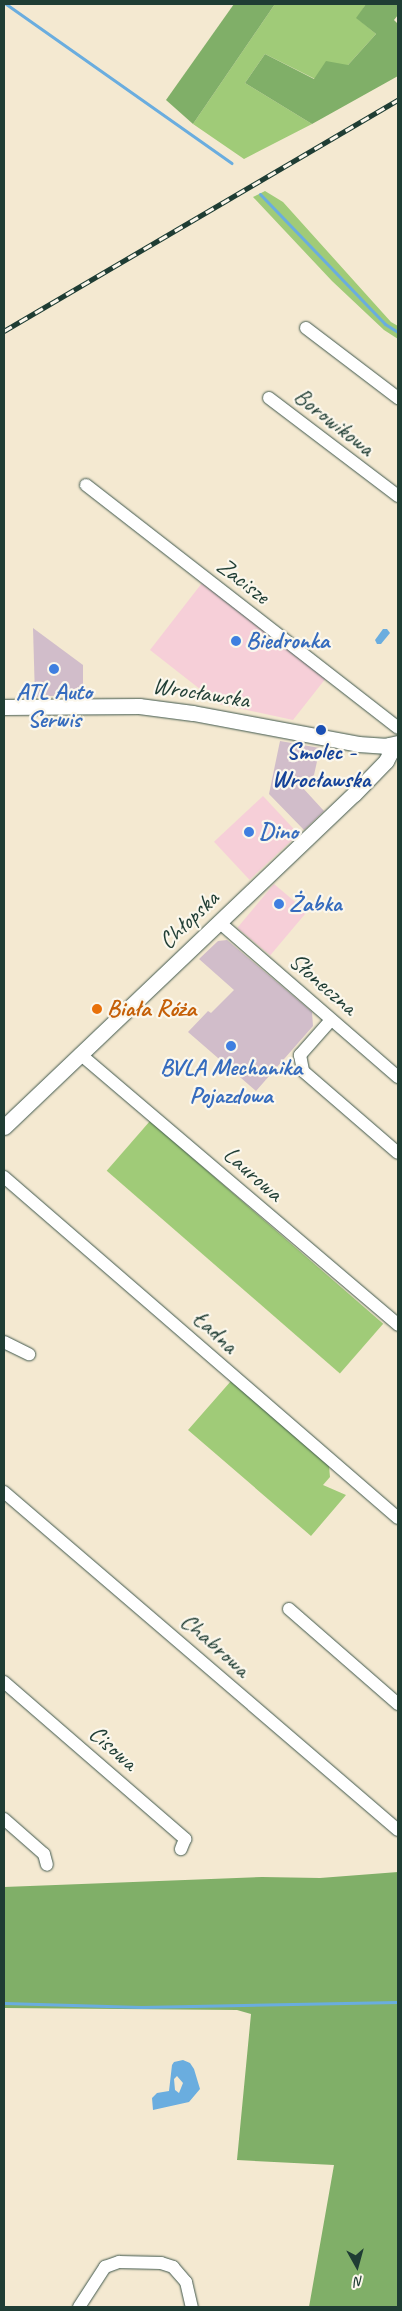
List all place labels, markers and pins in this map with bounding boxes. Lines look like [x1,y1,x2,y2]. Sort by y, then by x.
place label: Biedronka [246,627,329,655]
marker: Biedronka [230,635,242,647]
marker: ATL Auto Serwis [48,663,60,675]
place label: ATL Auto Serwis [16,678,92,734]
marker: Smolec - Wrocławska [315,724,327,736]
place label: Smolec - Wrocławska [272,738,370,794]
place label: Dino [259,818,298,846]
marker: Dino [243,826,255,838]
place label: Żabka [289,890,342,918]
marker: Żabka [273,898,285,910]
place label: Biała Róża [107,995,196,1023]
marker: Biała Róża [91,1003,103,1015]
marker: BVLA Mechanika Pojazdowa [225,1040,237,1052]
place label: BVLA Mechanika Pojazdowa [160,1054,302,1110]

